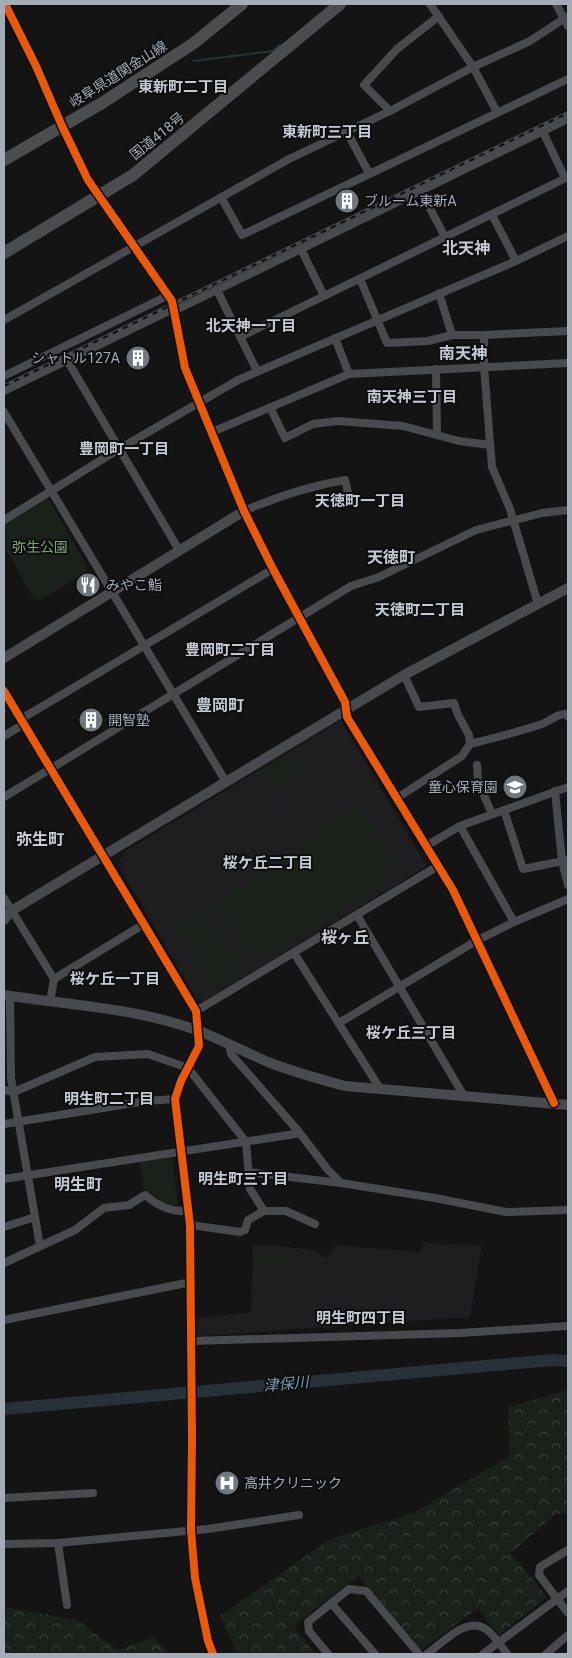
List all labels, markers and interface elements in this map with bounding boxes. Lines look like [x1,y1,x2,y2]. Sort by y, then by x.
street label: 岐阜県道関金山線 [66,38,170,110]
district label: 東新町二丁目 [138,78,228,96]
street label: 国道418号 [126,109,188,163]
district label: 東新町三丁目 [282,123,372,141]
building icon: ブルーム東新A [334,188,360,214]
place label: ブルーム東新A [364,193,457,209]
district label: 北天神 [442,239,490,258]
district label: 北天神一丁目 [206,317,296,335]
district label: 南天神 [439,344,487,363]
building icon: シャトル127A [125,345,151,371]
place label: シャトル127A [31,350,120,366]
district label: 南天神三丁目 [367,388,457,406]
district label: 豊岡町一丁目 [79,440,169,458]
district label: 天徳町一丁目 [315,492,405,510]
park label: 弥生公園 [12,539,68,555]
district label: 天徳町 [367,548,415,567]
restaurant icon: みやこ鮨 [75,572,101,598]
place label: みやこ鮨 [106,577,162,593]
district label: 天徳町二丁目 [375,601,465,619]
district label: 豊岡町二丁目 [185,641,275,659]
district label: 豊岡町 [196,696,244,715]
building icon: 開智塾 [78,707,104,733]
place label: 開智塾 [108,712,150,728]
school or university icon: 童心保育園 [502,774,528,800]
place label: 童心保育園 [428,779,498,795]
district label: 弥生町 [16,830,64,849]
district label: 桜ケ丘二丁目 [223,854,313,872]
district label: 桜ヶ丘 [321,928,369,947]
district label: 桜ケ丘一丁目 [70,970,160,988]
district label: 桜ケ丘三丁目 [366,1024,456,1042]
district label: 明生町二丁目 [64,1090,154,1108]
district label: 明生町三丁目 [198,1170,288,1188]
district label: 明生町 [54,1175,102,1194]
district label: 明生町四丁目 [316,1309,406,1327]
water label: 津保川 [263,1373,311,1395]
hospital icon: 高井クリニック [214,1470,240,1496]
place label: 高井クリニック [244,1475,342,1491]

